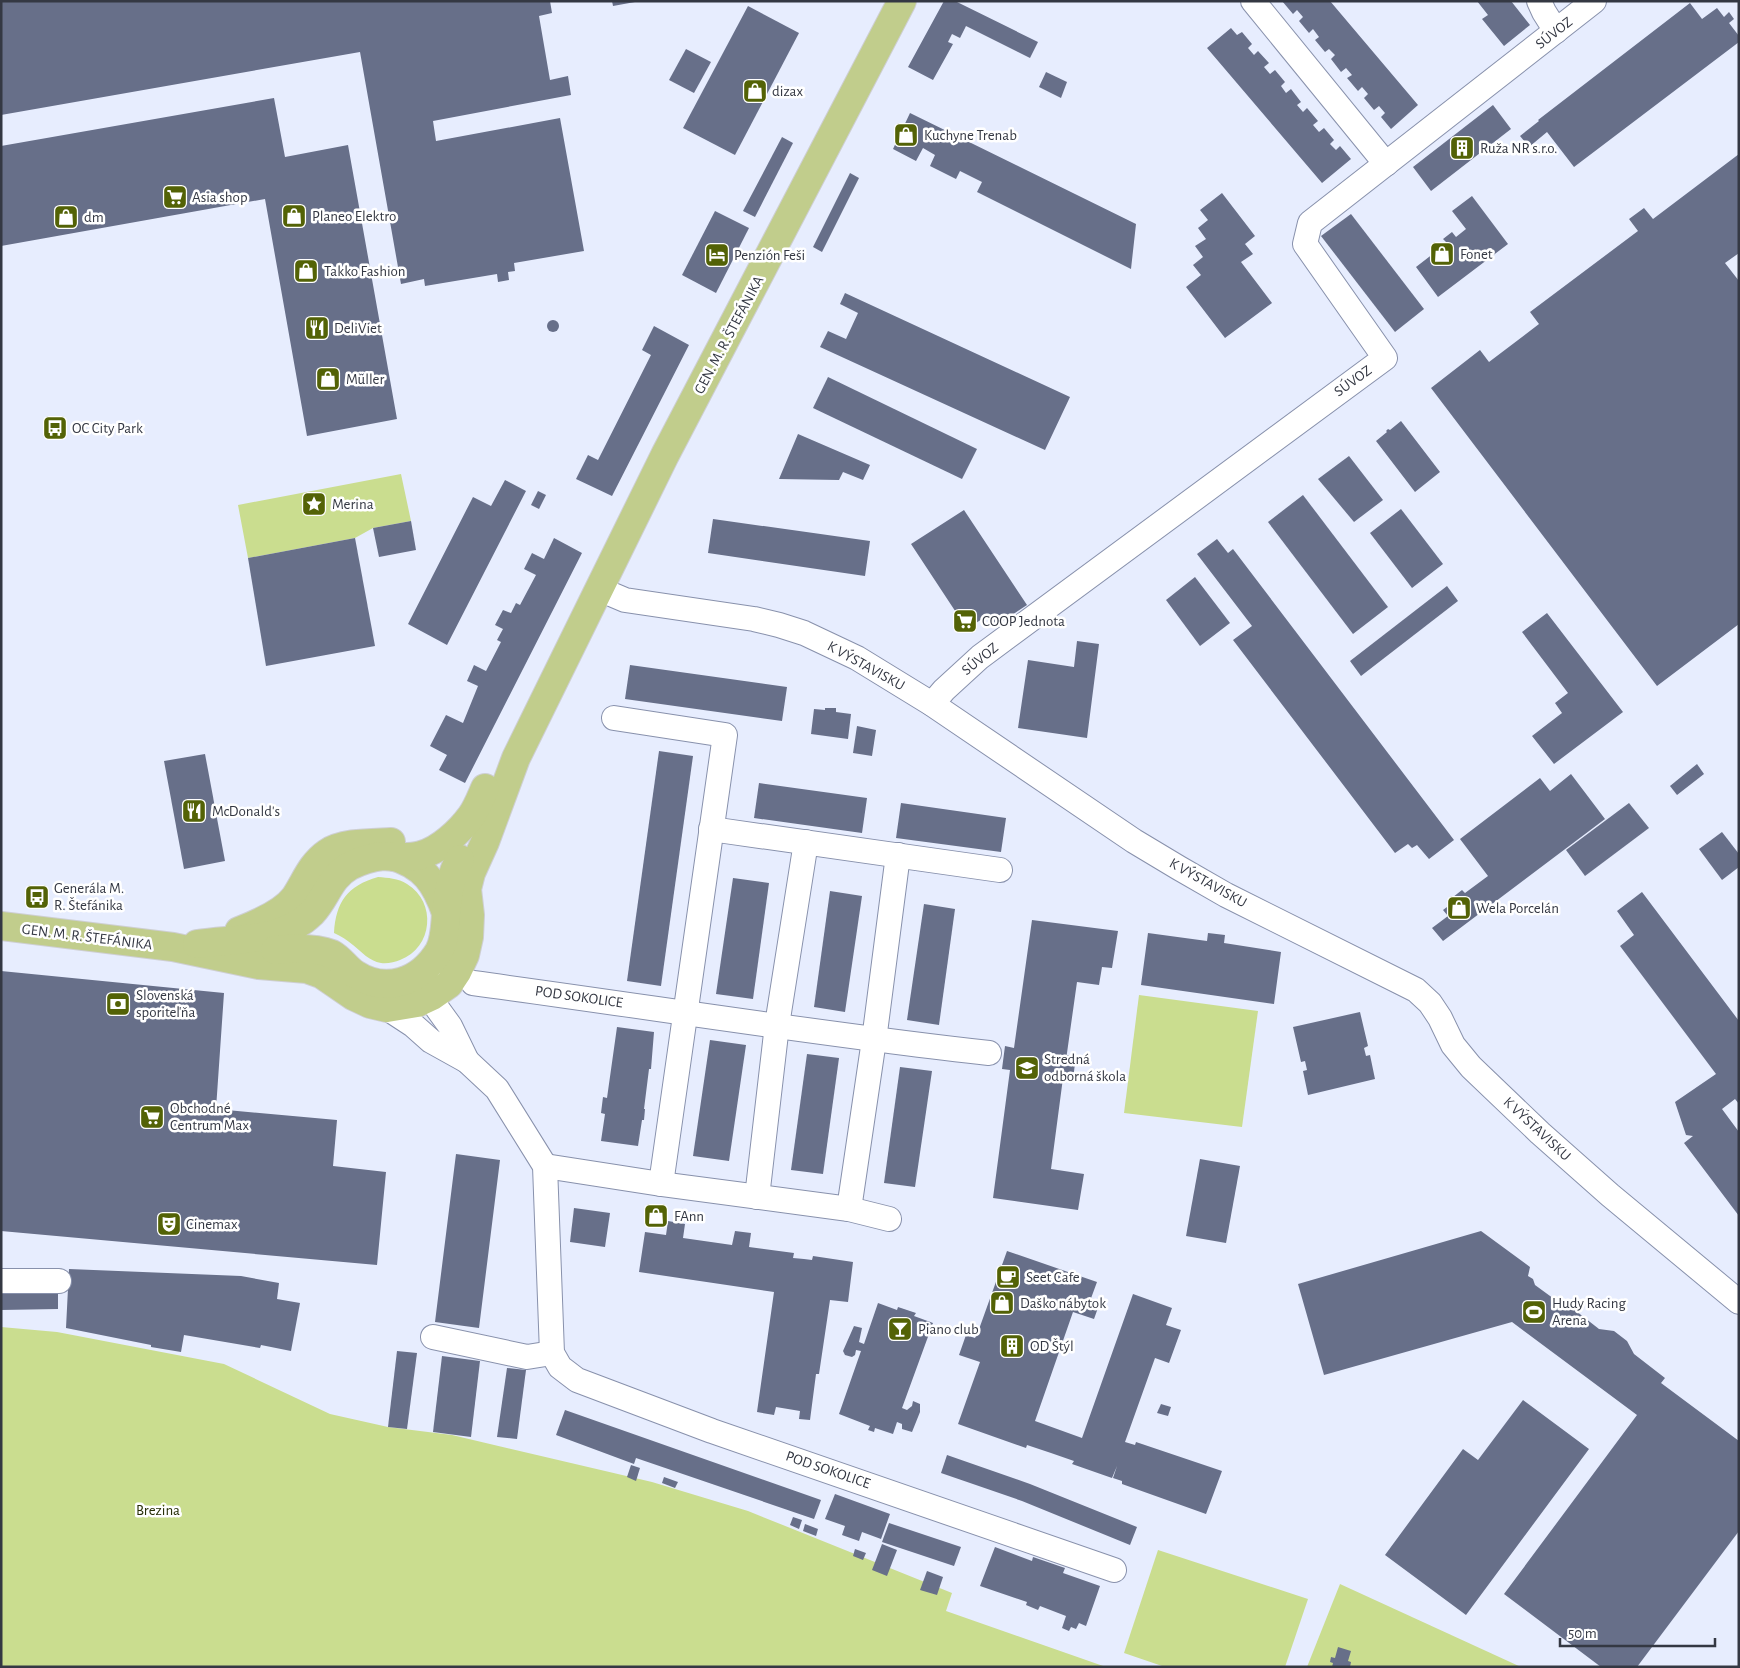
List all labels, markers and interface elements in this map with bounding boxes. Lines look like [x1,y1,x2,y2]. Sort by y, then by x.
street label: SÚVOZ [1532,12,1575,52]
shop icon: dizax [742,78,768,104]
place label: dizax [772,84,804,99]
shop icon: Kuchyne Trenab [893,122,919,148]
place label: Kuchyne Trenab [924,128,1017,143]
building icon: Ruža NR s.r.o. [1449,135,1475,161]
place label: Ruža NR s.r.o. [1480,141,1557,156]
supermarket icon: Asia shop [162,184,188,210]
place label: Asia shop [192,190,248,205]
shop icon: Planeo Elektro [281,203,307,229]
shop icon: dm [53,204,79,230]
place label: Planeo Elektro [312,209,396,224]
place label: dm [84,210,104,225]
shop icon: Fonet [1429,241,1455,267]
hotel icon: Penzión Feši [704,242,730,268]
place label: Fonet [1460,247,1493,262]
place label: Penzión Feši [734,248,805,263]
shop icon: Takko Fashion [293,258,319,284]
place label: Takko Fashion [324,264,406,279]
street label: GEN. M. R. ŠTEFÁNIKA [690,272,767,396]
restaurant icon: DeliViet [304,315,330,341]
place label: DeliViet [334,321,382,336]
street label: SÚVOZ [1330,361,1375,399]
shop icon: Müller [315,366,341,392]
place label: Müller [346,372,385,387]
bus stop icon: OC City Park [42,415,68,441]
place label: OC City Park [72,421,143,436]
place icon: Merina [301,491,327,517]
place label: Merina [332,497,374,512]
supermarket icon: COOP Jednota [952,608,978,634]
place label: COOP Jednota [982,614,1065,629]
street label: K VÝSTAVISKU [825,637,908,693]
street label: SÚVOZ [958,638,1001,678]
restaurant icon: McDonald's [181,798,207,824]
place label: McDonald's [212,804,280,819]
street label: K VÝSTAVISKU [1167,854,1250,910]
place label: Generála M. R. Štefánika [54,881,124,913]
bus stop icon: Generála M. R. Štefánika [24,884,50,910]
shop icon: Wela Porcelán [1446,895,1472,921]
place label: Wela Porcelán [1476,901,1559,916]
street label: GEN. M. R. ŠTEFÁNIKA [21,920,154,952]
street label: POD SOKOLICE [534,983,624,1011]
place label: Slovenská sporiteľňa [136,988,195,1020]
bank icon: Slovenská sporiteľňa [105,991,131,1017]
place label: Stredná odborná škola [1044,1052,1126,1084]
school or university icon: Stredná odborná škola [1014,1055,1040,1081]
street label: K VÝSTAVISKU [1500,1093,1575,1164]
place label: Obchodné Centrum Max [170,1101,249,1133]
supermarket icon: Obchodné Centrum Max [139,1104,165,1130]
shop icon: FAnn [643,1203,669,1229]
place label: FAnn [674,1209,704,1224]
theatre icon: Cinemax [156,1211,182,1237]
place label: Cinemax [186,1217,238,1232]
cafe icon: Seet Cafe [995,1264,1021,1290]
place label: Seet Cafe [1026,1270,1080,1285]
shop icon: Daško nábytok [989,1290,1015,1316]
place label: Daško nábytok [1020,1296,1106,1311]
place label: Hudy Racing Arena [1552,1296,1626,1328]
sports icon: Hudy Racing Arena [1521,1299,1547,1325]
bar icon: Piano club [887,1316,913,1342]
place label: Piano club [918,1322,979,1337]
building icon: OD Štýl [999,1333,1025,1359]
place label: OD Štýl [1030,1338,1074,1354]
street label: POD SOKOLICE [784,1448,872,1492]
park label: Brezina [136,1503,180,1518]
scale bar [1560,1616,1715,1648]
text: 50 m [1568,1626,1597,1641]

